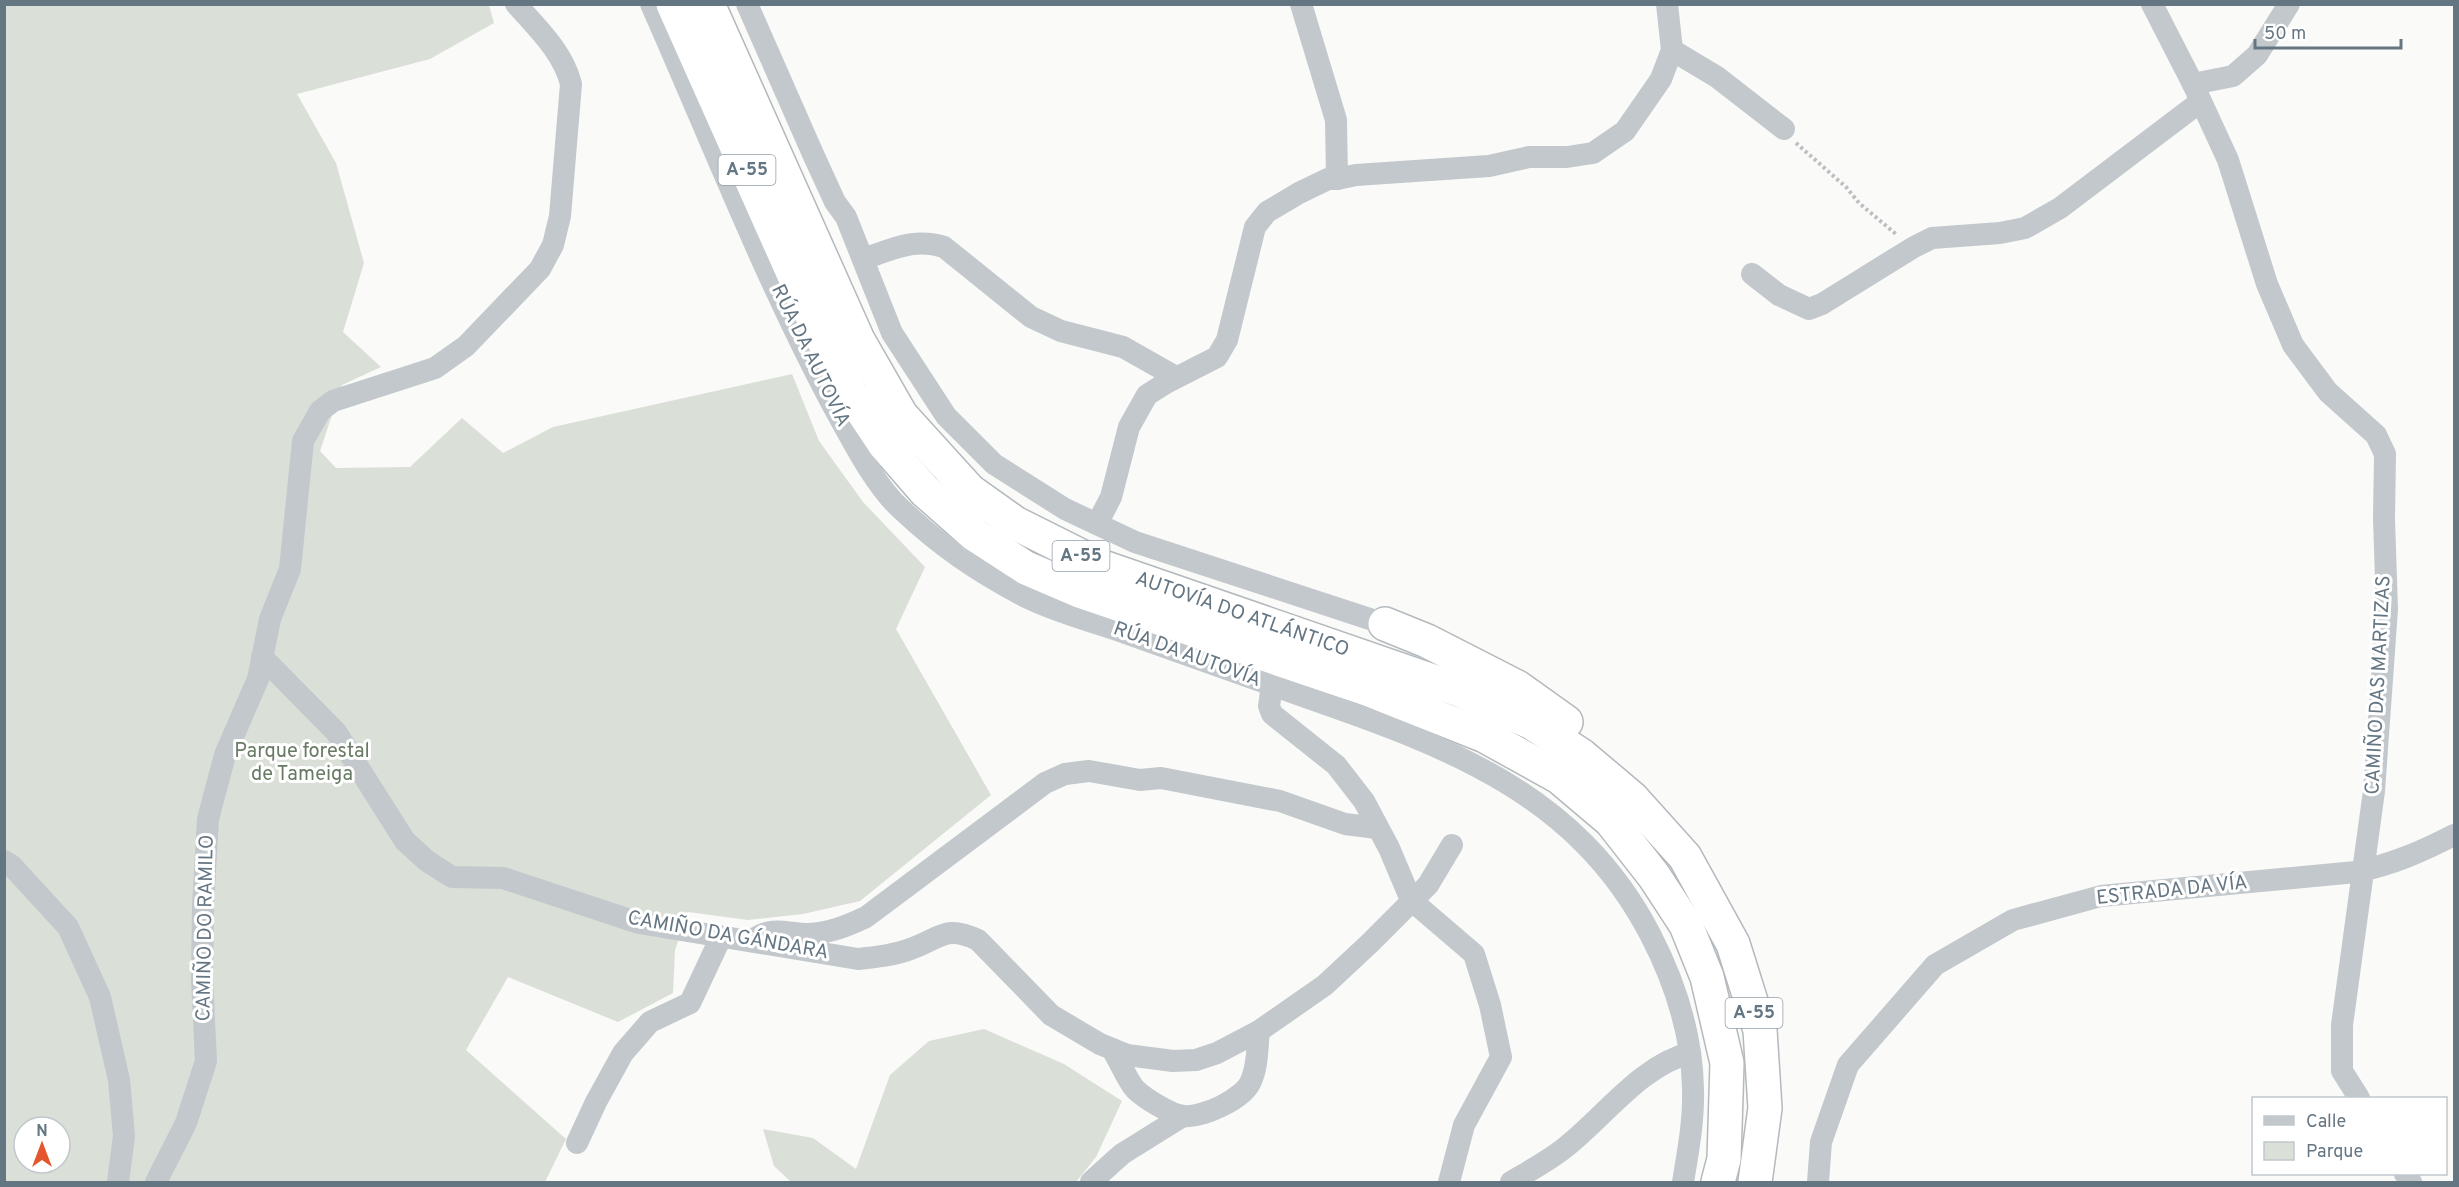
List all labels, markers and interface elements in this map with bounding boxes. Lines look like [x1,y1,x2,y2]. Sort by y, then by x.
scale bar [2255,12,2400,50]
text: 50 m [2264,23,2306,46]
road number: A-55 [718,155,776,185]
street label: RÚA DA AUTOVÍA [764,280,858,432]
road number: A-55 [1052,541,1110,571]
street label: AUTOVÍA DO ATLÁNTICO [1132,564,1353,664]
street label: CAMIÑO DAS MARTIZAS [2359,574,2398,795]
street label: RÚA DA AUTOVÍA [1110,614,1265,694]
park label: Parque forestal de Tameiga [234,739,370,788]
street label: CAMIÑO DO RAMILO [190,834,221,1022]
street label: ESTRADA DA VÍA [2095,868,2249,912]
street label: CAMIÑO DA GÁNDARA [625,904,831,966]
road number: A-55 [1726,998,1782,1028]
legend [2252,1097,2447,1175]
text: Calle [2306,1111,2346,1134]
north arrow [12,1115,72,1175]
text: N [36,1122,48,1142]
text: Parque [2306,1141,2363,1164]

